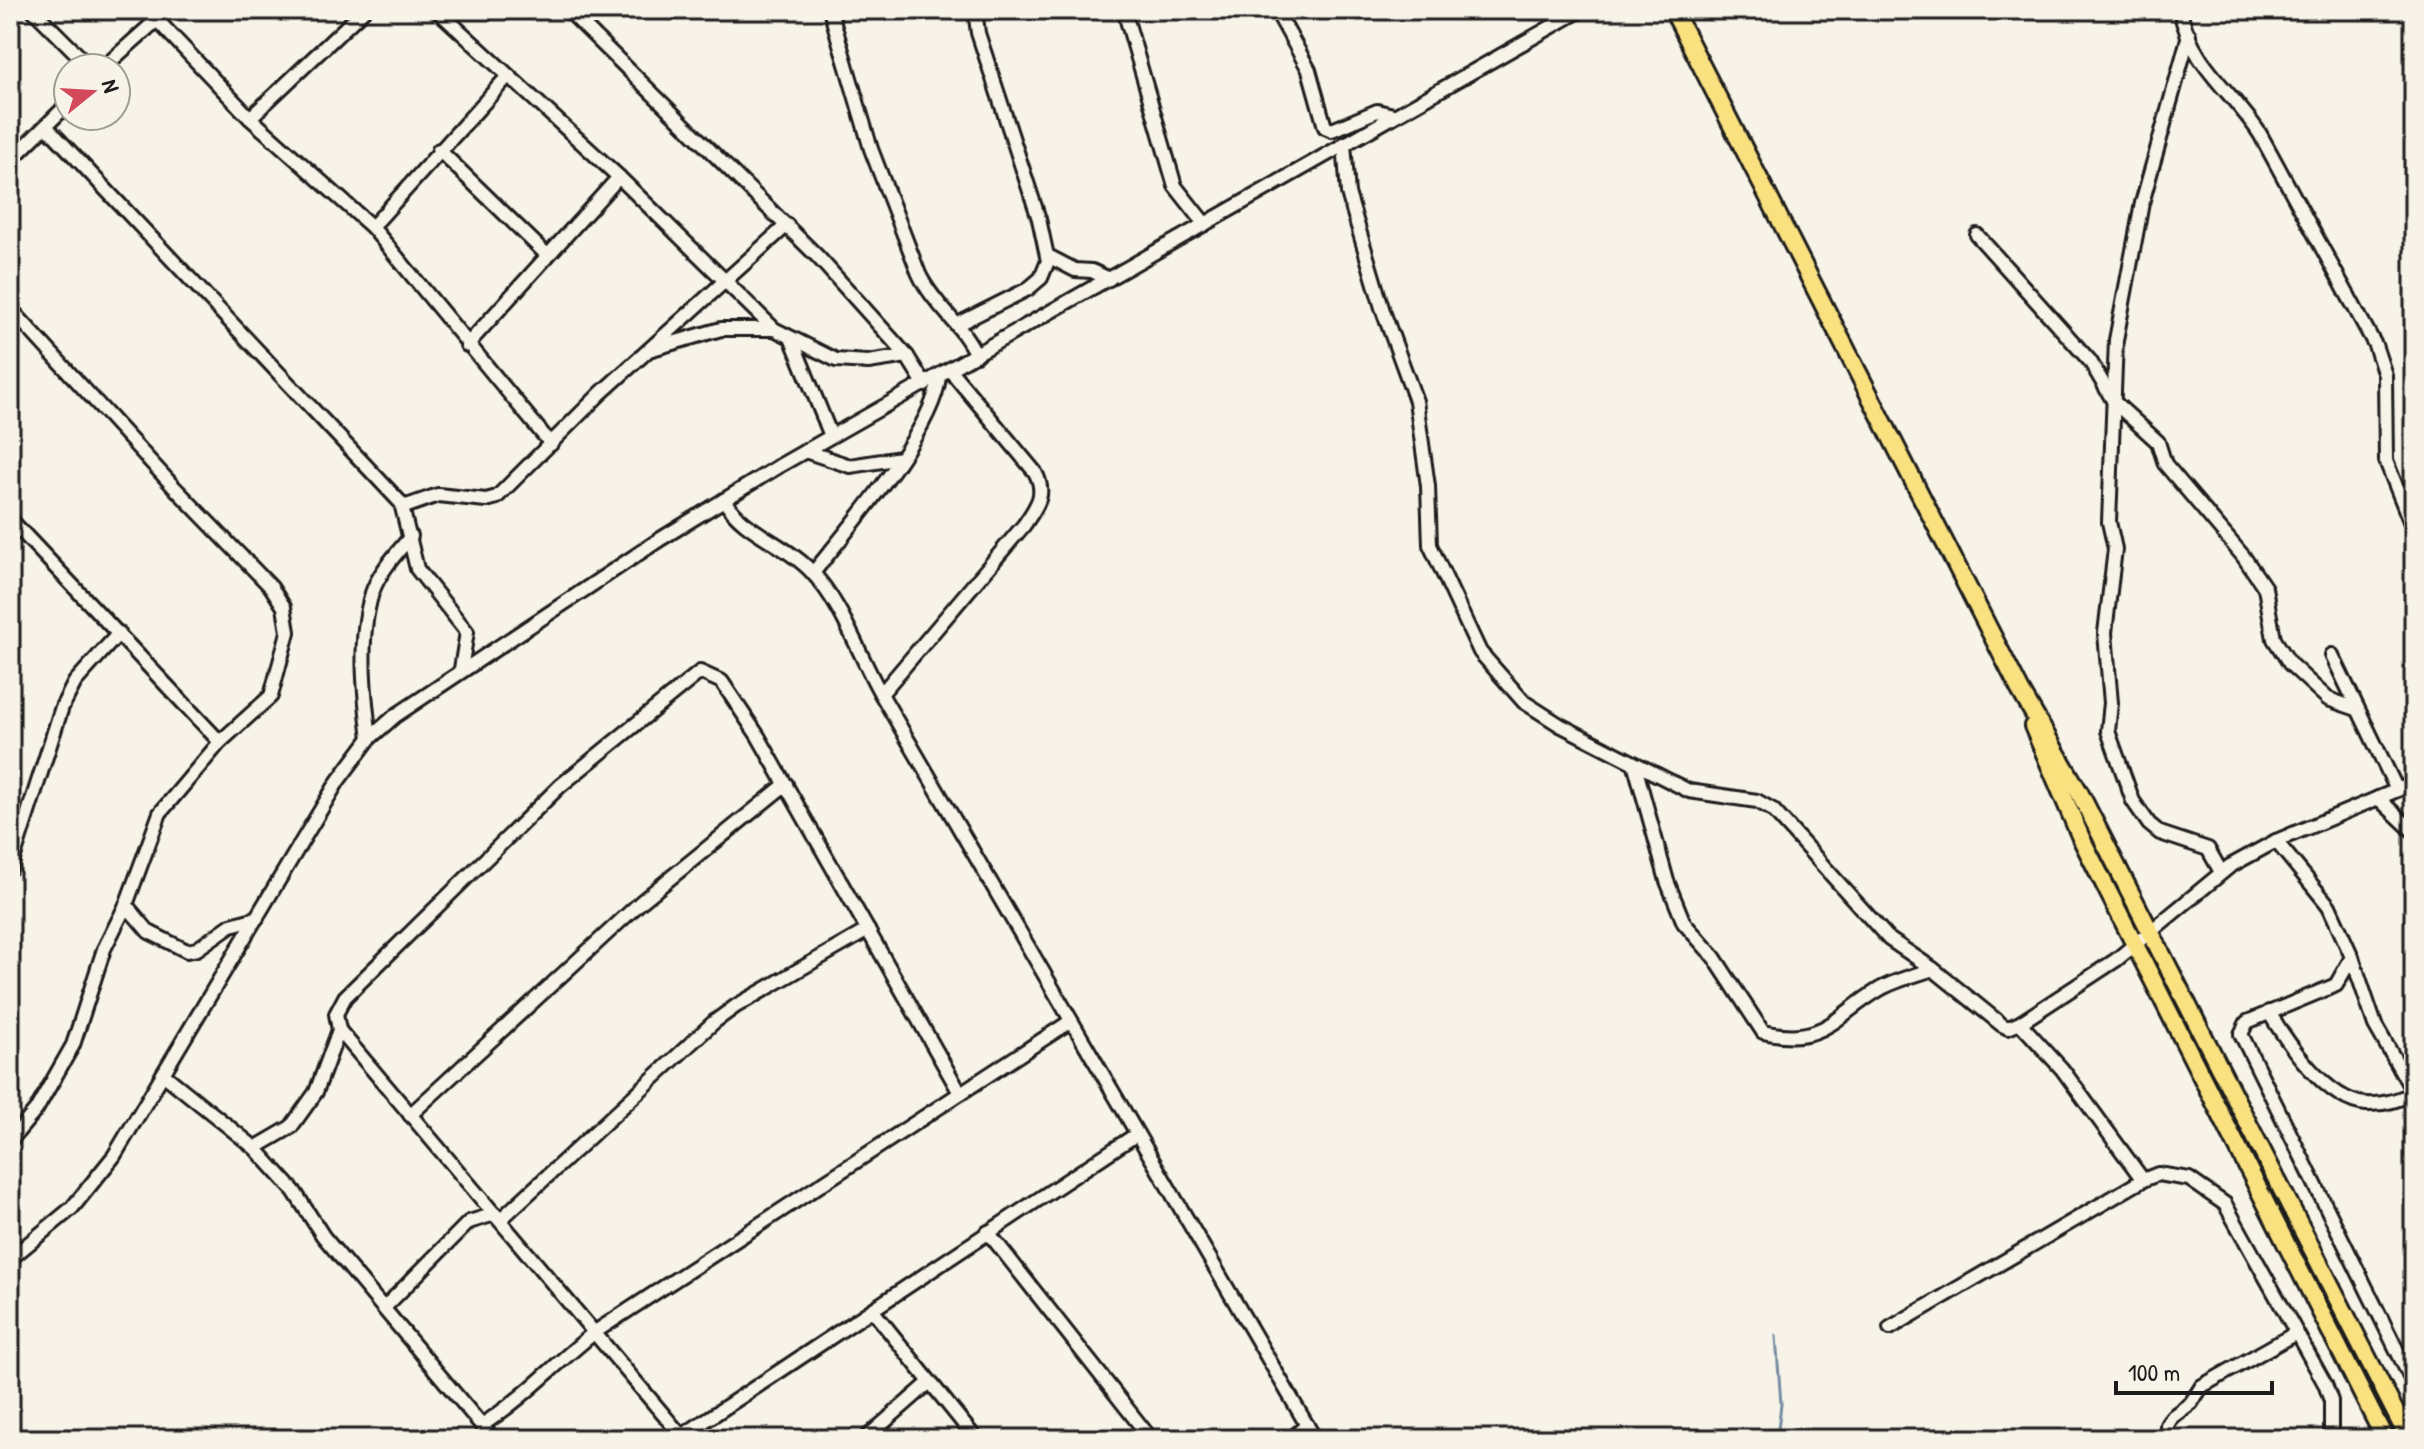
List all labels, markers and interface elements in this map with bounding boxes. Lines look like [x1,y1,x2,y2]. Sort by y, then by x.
north arrow [52,52,132,132]
text: N [95,76,127,96]
scale bar [2116,1345,2272,1395]
text: 100 m [2128,1356,2180,1388]

